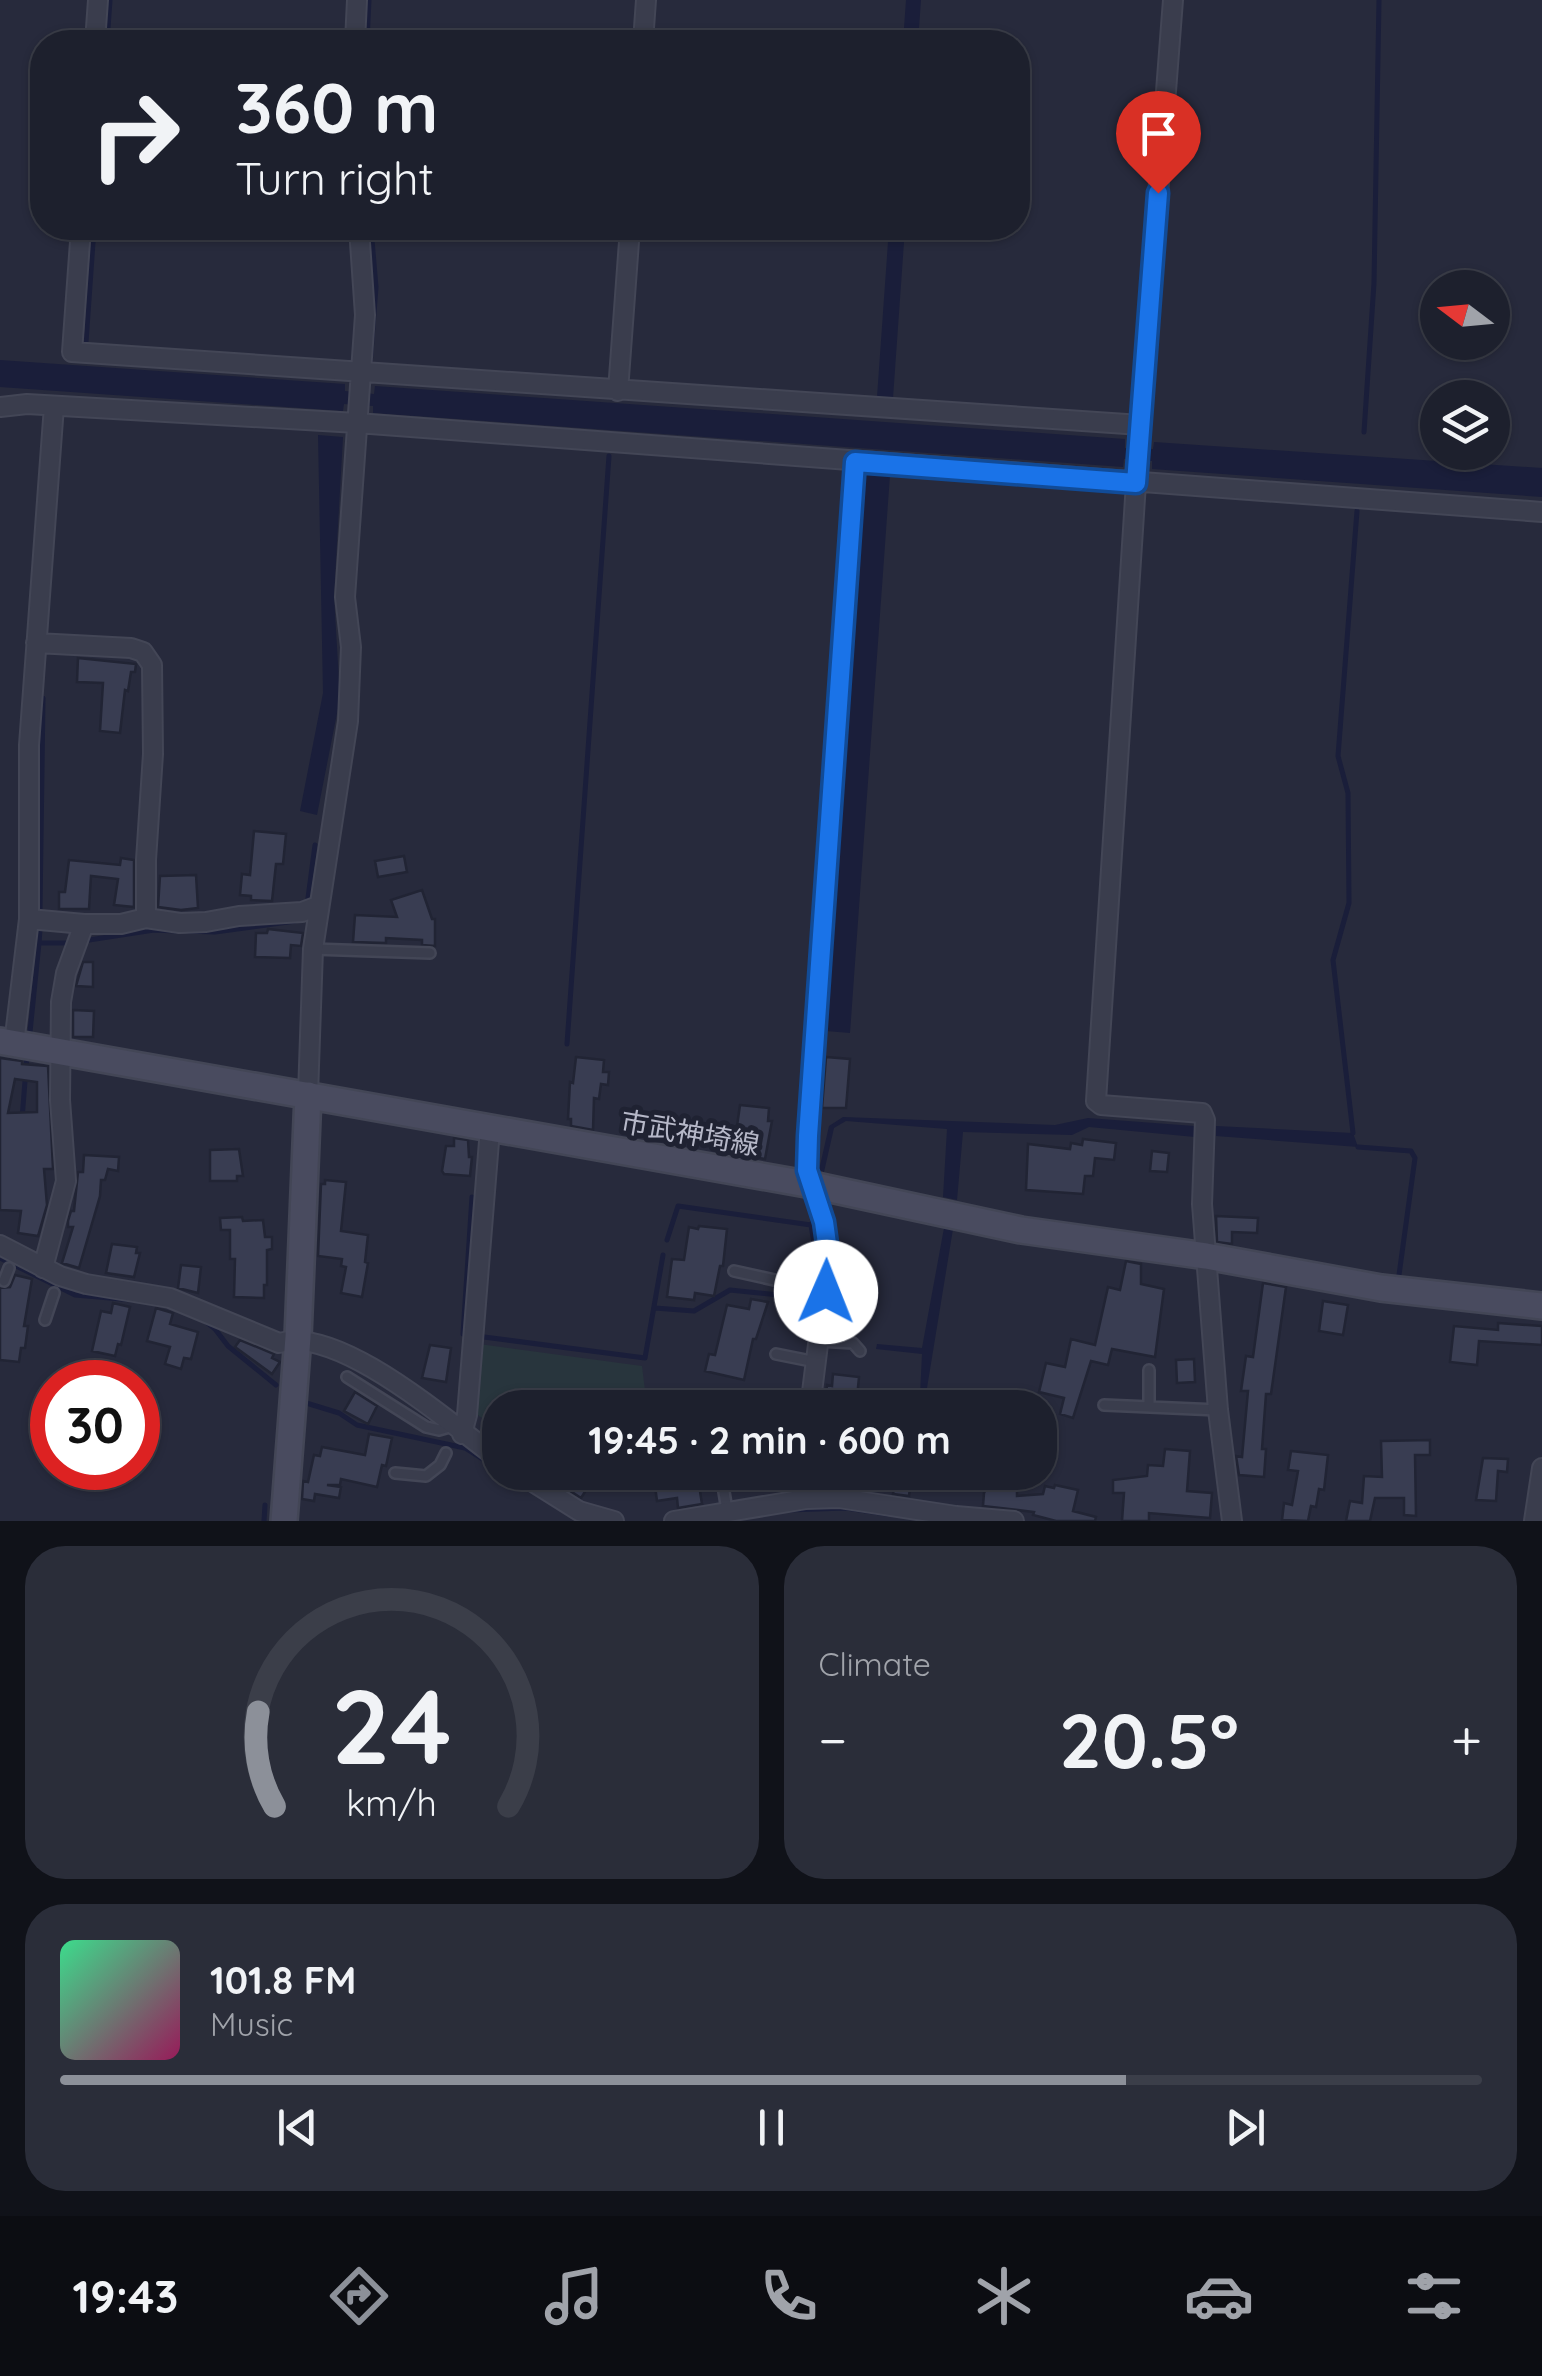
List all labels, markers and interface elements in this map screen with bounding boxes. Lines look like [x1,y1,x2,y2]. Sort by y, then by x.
text: 360 m [235,63,438,151]
icon: right [70,70,200,200]
pin [1116,91,1201,194]
icon: arrive [1131,106,1186,161]
text: Turn right [235,150,434,206]
north arrow [1420,270,1510,360]
map controls [1420,270,1510,470]
button: layers [1420,380,1510,470]
street label: 市武神埼線 [618,1103,762,1162]
position arrow [774,1240,878,1344]
speed limit sign: 30 [30,1360,160,1490]
text: 19:45 · 2 min · 600 m [588,1416,951,1464]
text: Climate [819,1644,931,1684]
text: 24 [332,1660,452,1790]
text: 20.5° [1059,1693,1239,1787]
text: − [819,1705,847,1774]
text: + [1451,1705,1482,1774]
text: km/h [346,1780,437,1825]
text: 101.8 FM [210,1956,356,2004]
text: Music [210,2004,293,2044]
icon: previous [270,2100,325,2155]
icon: pause [744,2100,799,2155]
icon: next [1218,2100,1273,2155]
icon: directions [324,2261,394,2331]
icon: music [539,2261,609,2331]
icon: phone [754,2261,824,2331]
icon: climate [969,2261,1039,2331]
icon: car [1184,2261,1254,2331]
icon: filters [1399,2261,1469,2331]
text: 19:43 [73,2268,179,2324]

